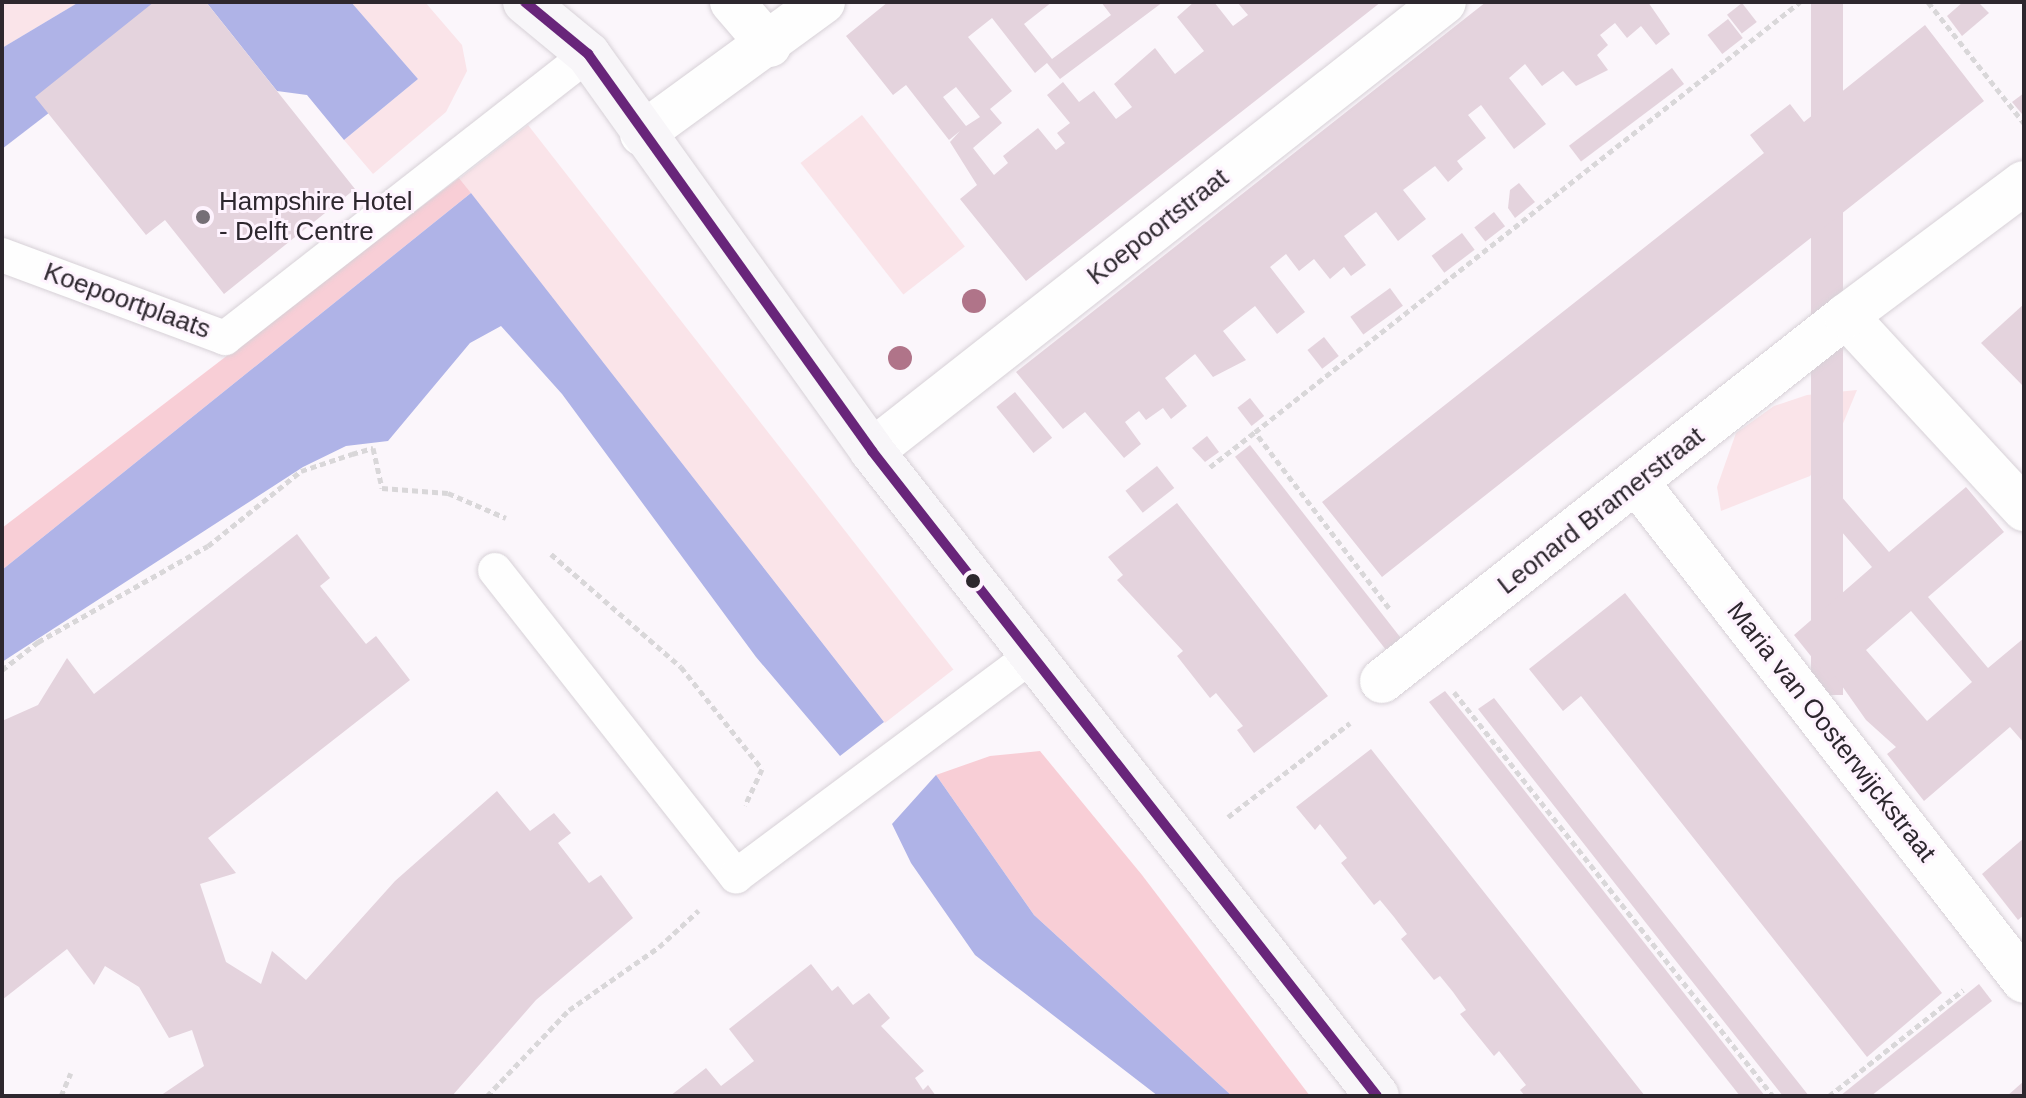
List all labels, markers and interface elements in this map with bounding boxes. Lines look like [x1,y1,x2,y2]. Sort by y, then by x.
street label: Koepoortstraat [1081,162,1235,292]
place label: Hampshire Hotel - Delft Centre [219,186,413,248]
marker: Hampshire Hotel - Delft Centre [194,208,212,226]
street label: Koepoortplaats [39,256,215,346]
street label: Leonard Bramerstraat [1492,421,1710,601]
unlabelled marker [965,573,981,589]
street label: Maria van Oosterwijckstraat [1720,596,1942,868]

